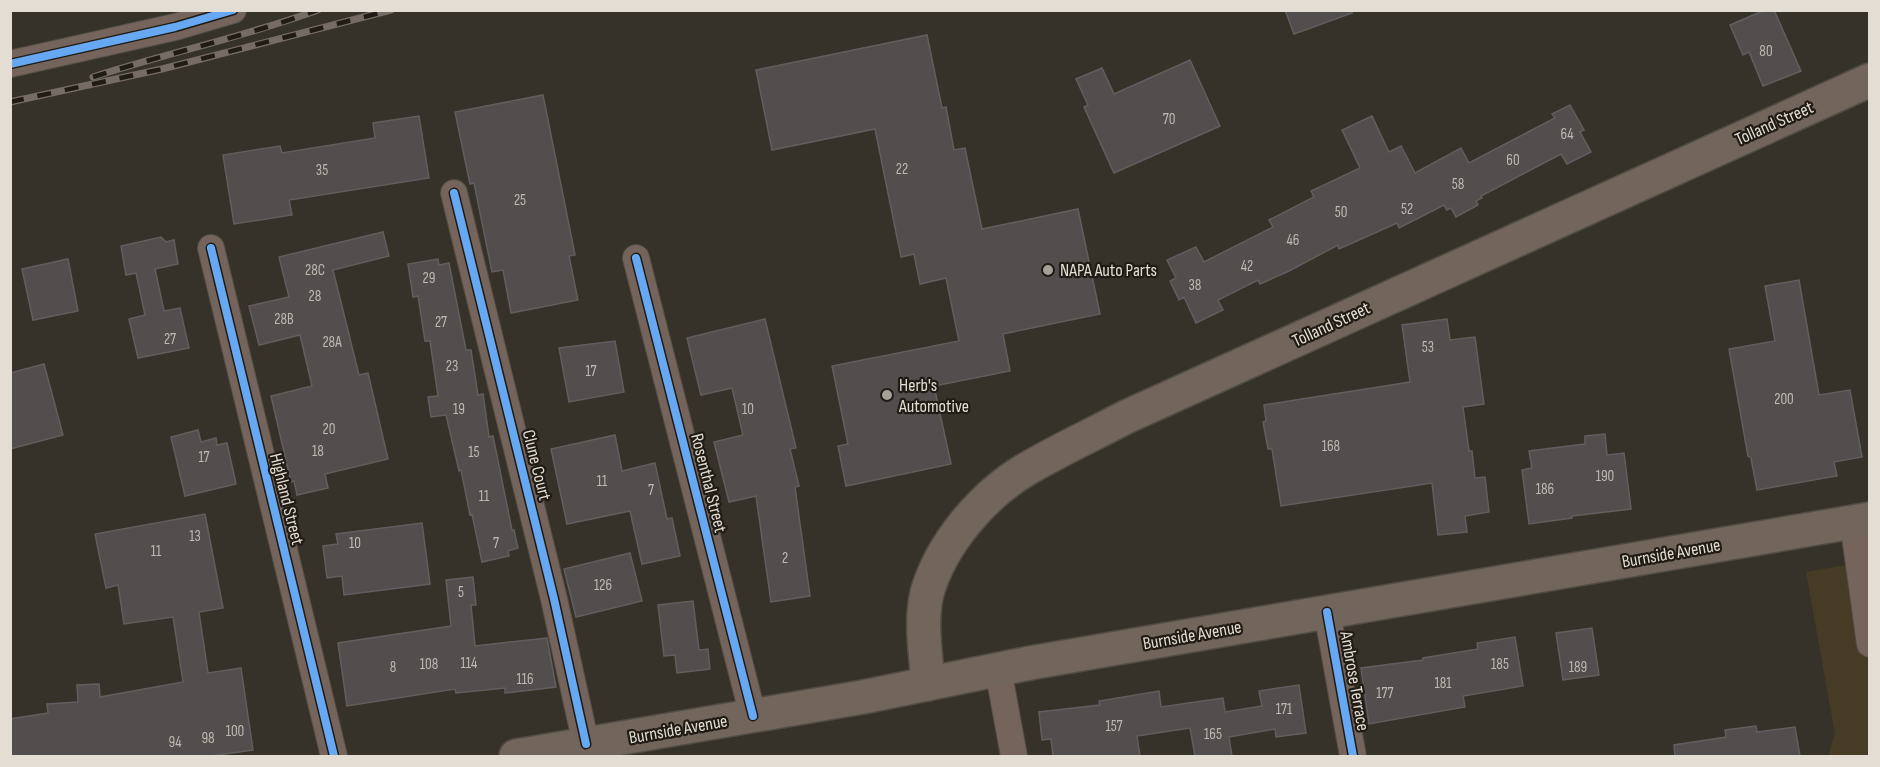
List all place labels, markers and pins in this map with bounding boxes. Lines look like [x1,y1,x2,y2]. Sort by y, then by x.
place label: NAPA Auto Parts [1060,260,1157,281]
marker: NAPA Auto Parts [1041,263,1055,277]
place label: Herb's Automotive [898,375,969,417]
marker: Herb's Automotive [880,388,894,402]

